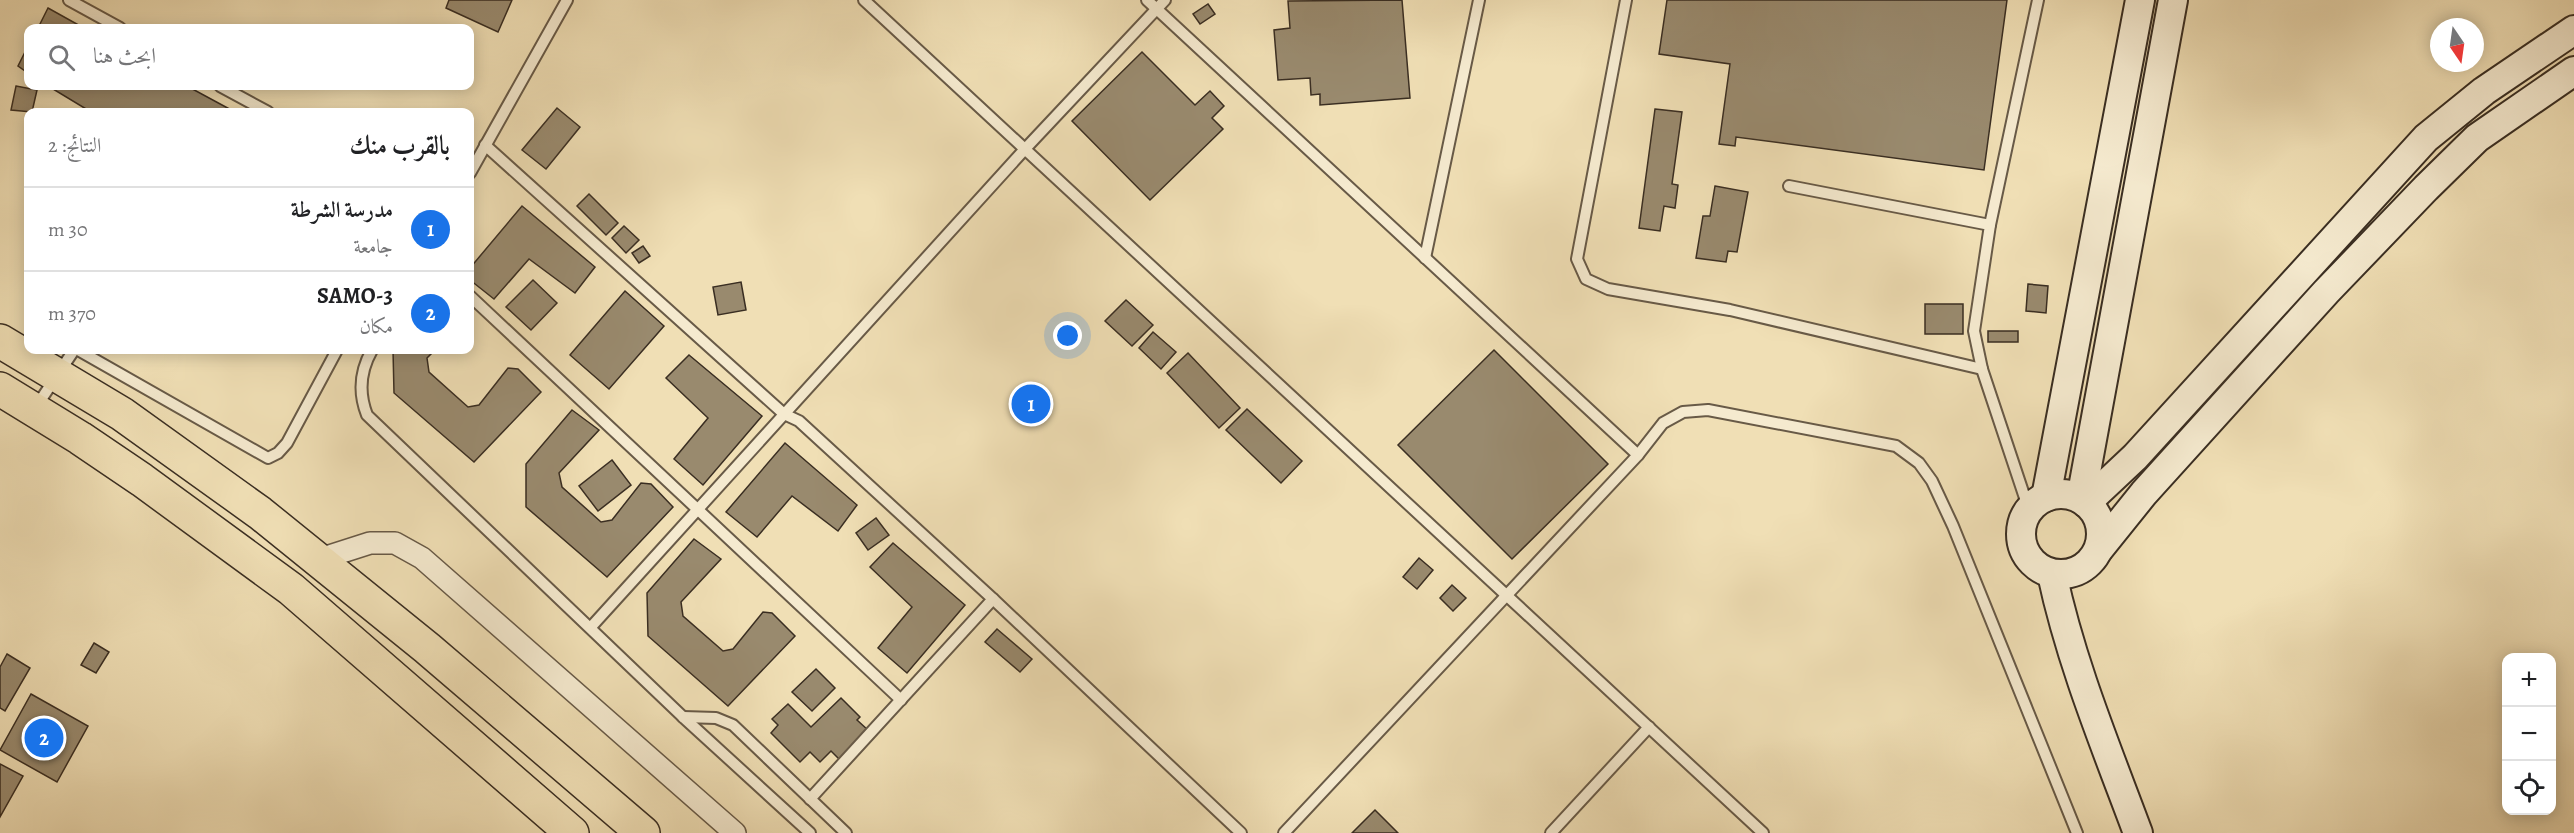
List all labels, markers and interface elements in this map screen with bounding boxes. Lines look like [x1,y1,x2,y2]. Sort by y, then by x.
north arrow [2430,18,2484,72]
search box [24,24,474,90]
icon: search [45,41,78,74]
text: ابحث هنا [93,41,156,71]
text: بالقرب منك [349,128,450,163]
text: النتائج: 2 [48,132,101,159]
text: مدرسة الشرطة [291,195,393,225]
text: 30 m [48,216,88,243]
text: 1 [427,216,434,243]
text: جامعة [354,233,393,260]
text: SAMO-3 [317,281,393,311]
text: 370 m [48,300,96,327]
text: 2 [426,300,435,327]
text: مكان [359,313,393,340]
your location [1053,321,1082,350]
pin: 1 [1012,382,1050,426]
map controls [2502,653,2556,815]
button: + [2502,653,2556,707]
button: − [2502,707,2556,761]
pin: 2 [24,716,63,760]
button: locate [2502,761,2556,815]

